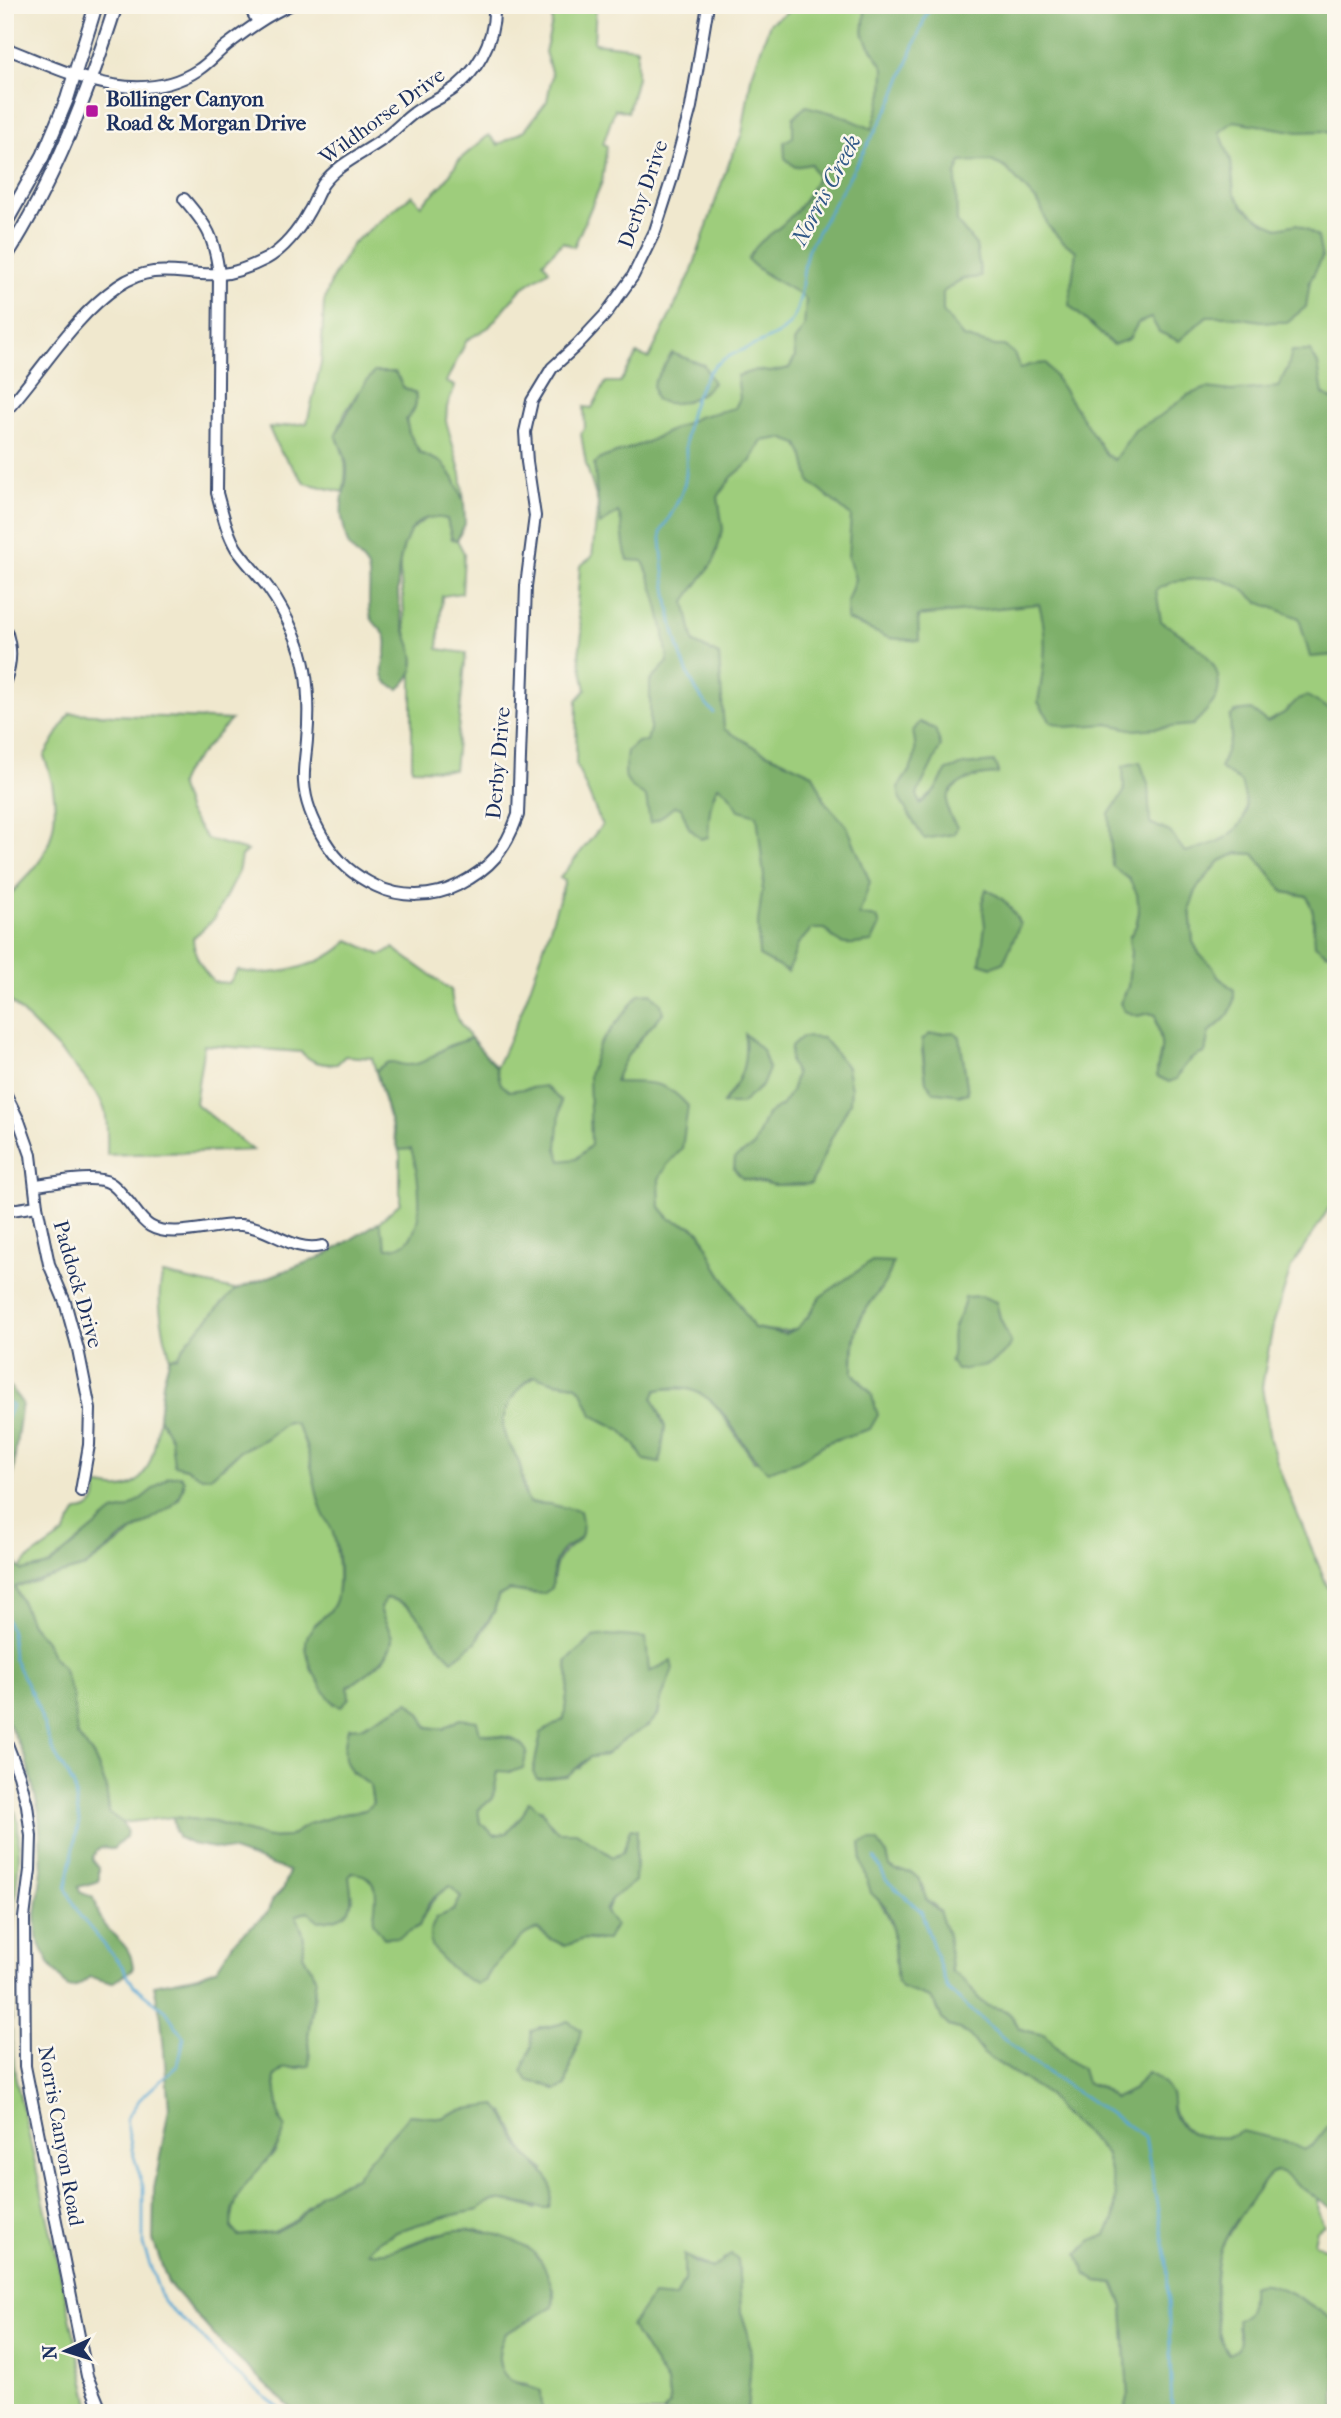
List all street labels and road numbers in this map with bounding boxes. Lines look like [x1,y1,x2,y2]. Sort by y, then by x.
street label: Wildhorse Drive [314,63,449,170]
street label: Derby Drive [613,137,673,251]
street label: Derby Drive [481,706,515,820]
street label: Paddock Drive [48,1217,108,1351]
street label: Norris Canyon Road [33,2044,89,2228]

